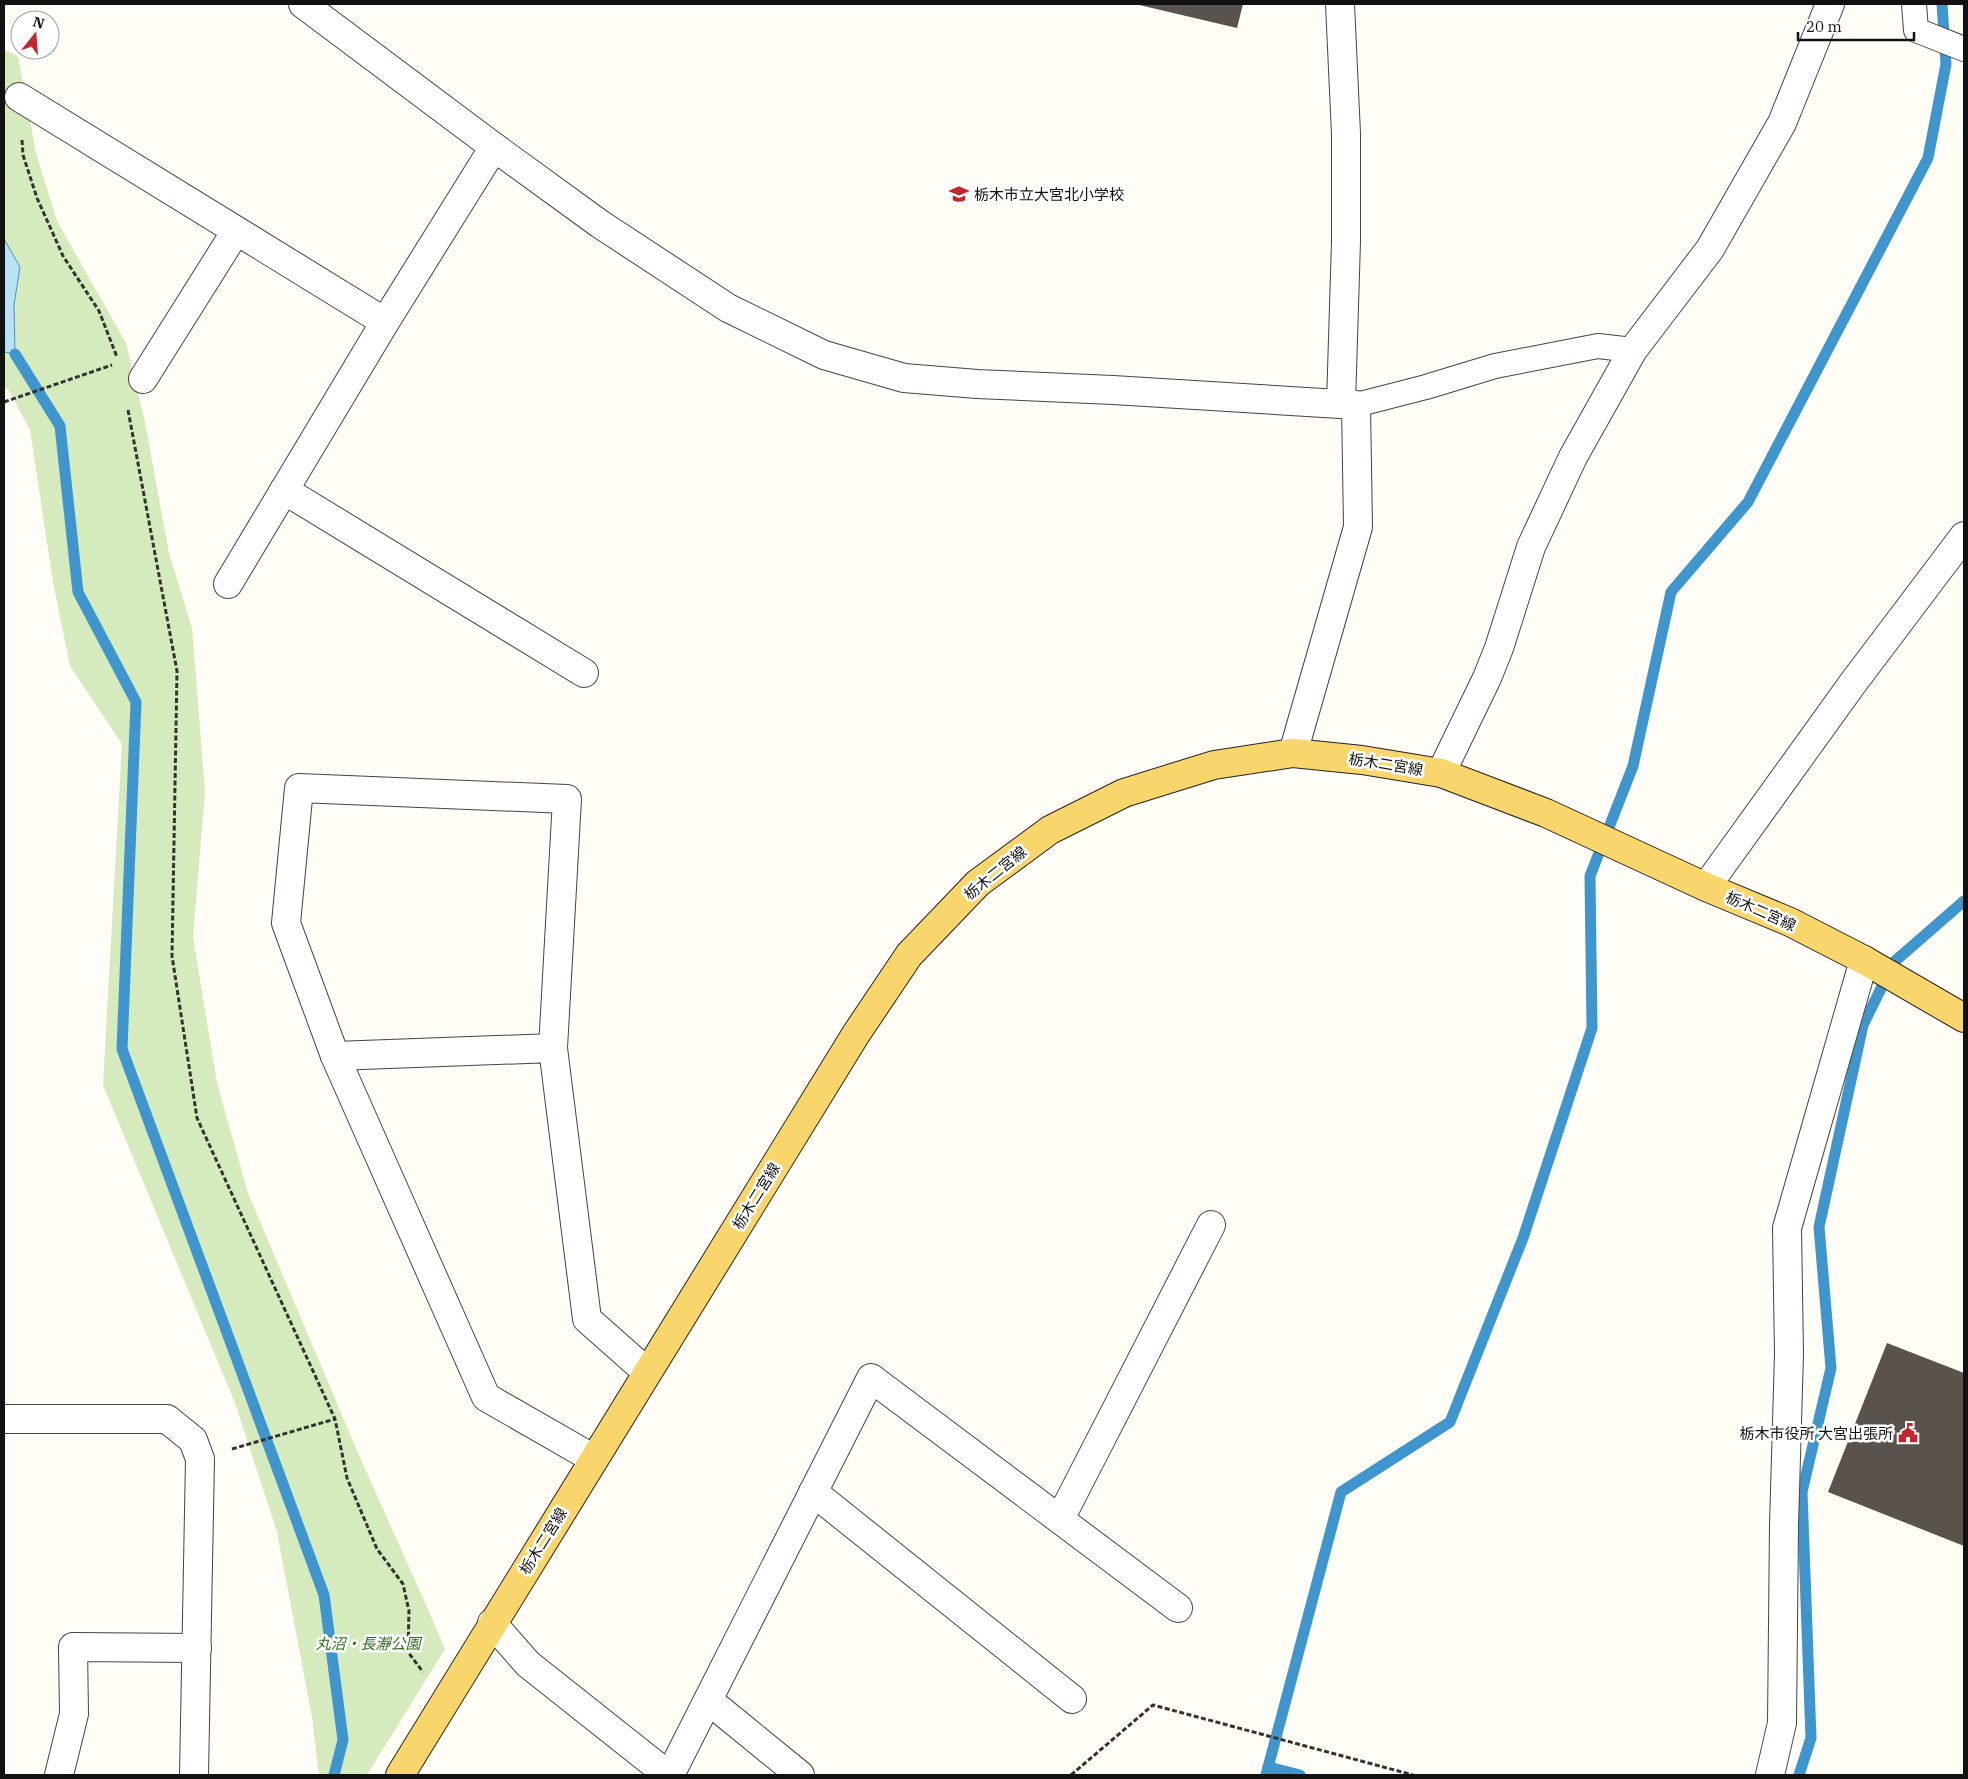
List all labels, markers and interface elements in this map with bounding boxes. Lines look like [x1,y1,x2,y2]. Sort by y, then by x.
north arrow [10,10,60,60]
scale bar [1798,10,1914,42]
text: N [31,12,47,33]
text: 20 m [1806,17,1842,36]
school or university icon: 栃木市立大宮北小学校 [948,183,970,205]
place label: 栃木市立大宮北小学校 [974,185,1124,204]
street label: 栃木二宮線 [1347,749,1425,779]
street label: 栃木二宮線 [960,842,1030,904]
street label: 栃木二宮線 [1723,887,1799,935]
street label: 栃木二宮線 [728,1159,784,1233]
public building icon: 栃木市役所 大宮出張所 [1897,1422,1919,1444]
place label: 栃木市役所 大宮出張所 [1740,1424,1893,1443]
street label: 栃木二宮線 [515,1504,571,1578]
park label: 丸沼・長瀞公園 [315,1634,422,1653]

